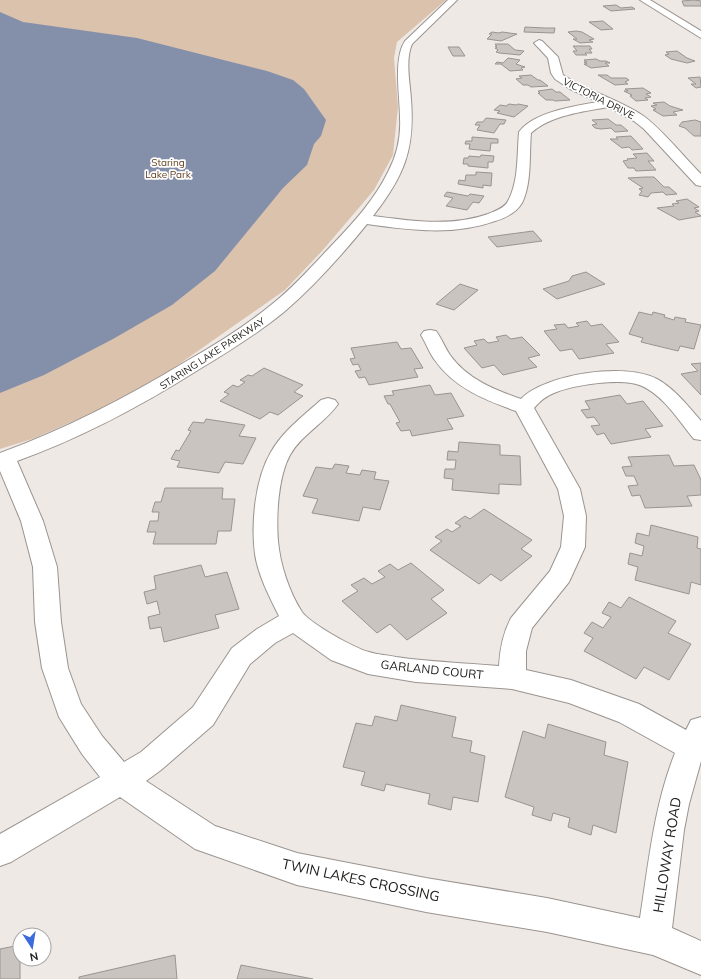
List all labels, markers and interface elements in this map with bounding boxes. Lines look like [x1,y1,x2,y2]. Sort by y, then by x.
street label: VICTORIA DRIVE [561,75,637,122]
park label: Staring Lake Park [145,156,192,181]
street label: STARING LAKE PARKWAY [157,314,268,392]
street label: GARLAND COURT [380,657,485,682]
street label: HILLOWAY ROAD [649,796,685,914]
street label: TWIN LAKES CROSSING [281,854,441,906]
north arrow [12,927,52,967]
text: N [29,949,40,964]

